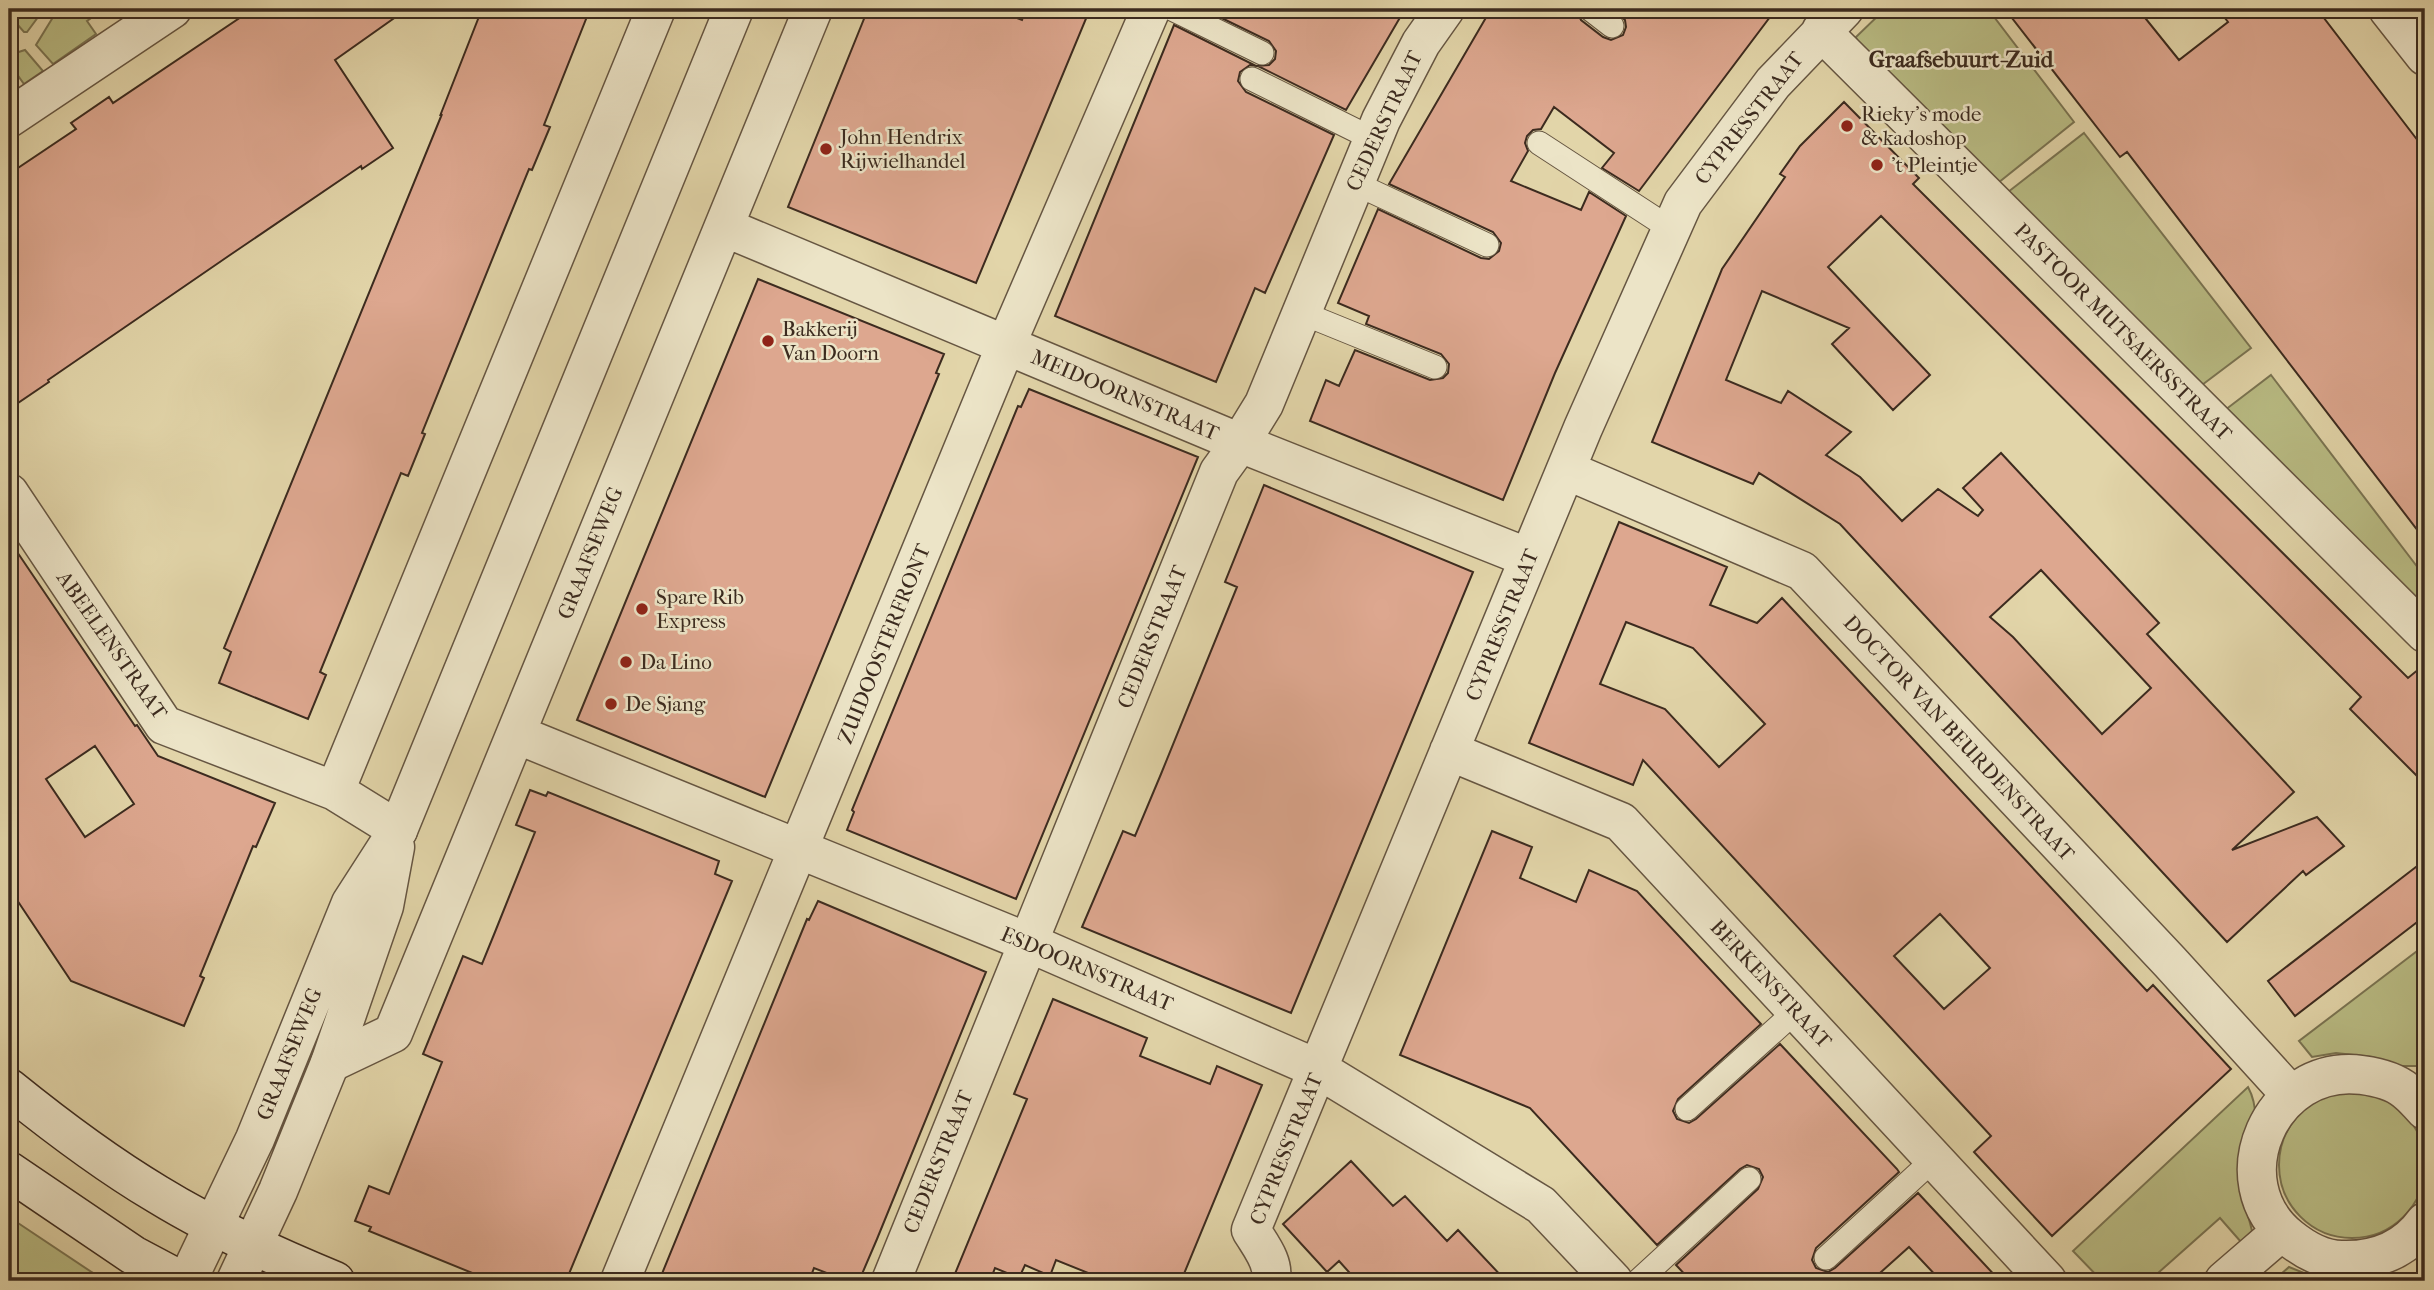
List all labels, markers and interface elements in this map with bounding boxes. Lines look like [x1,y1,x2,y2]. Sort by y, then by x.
street label: CEDERSTRAAT [1341,46,1427,195]
street label: CYPRESSTRAAT [1690,46,1809,189]
district label: Graafsebuurt-Zuid [1869,46,2055,73]
place label: Rieky's mode & kadoshop [1861,102,1982,150]
marker: Rieky's mode & kadoshop [1839,118,1855,134]
place label: John Hendrix Rijwielhandel [838,125,966,173]
marker: John Hendrix Rijwielhandel [818,141,834,157]
place label: 't Pleintje [1891,153,1978,177]
marker: 't Pleintje [1869,157,1885,173]
street label: PASTOOR MUTSAERSSTRAAT [2009,218,2237,446]
place label: Bakkerij Van Doorn [781,317,879,365]
marker: Bakkerij Van Doorn [760,333,776,349]
street label: MEIDOORNSTRAAT [1028,345,1223,446]
street label: GRAAFSEWEG [553,483,627,623]
street label: ZUIDOOSTERFRONT [833,540,935,747]
street label: CYPRESSTRAAT [1461,545,1544,704]
street label: CEDERSTRAAT [1112,561,1192,712]
street label: ABEELENSTRAAT [51,566,173,724]
place label: Spare Rib Express [656,585,744,633]
marker: Spare Rib Express [634,601,650,617]
street label: DOCTOR VAN BEURDENSTRAAT [1839,610,2080,866]
place label: Da Lino [640,650,712,674]
marker: Da Lino [618,654,634,670]
place label: De Sjang [625,692,706,716]
marker: De Sjang [603,696,619,712]
street label: BERKENSTRAAT [1705,915,1837,1054]
street label: ESDOORNSTRAAT [997,922,1178,1016]
street label: GRAAFSEWEG [252,984,326,1124]
street label: CYPRESSTRAAT [1245,1069,1328,1228]
street label: CEDERSTRAAT [898,1086,978,1237]

